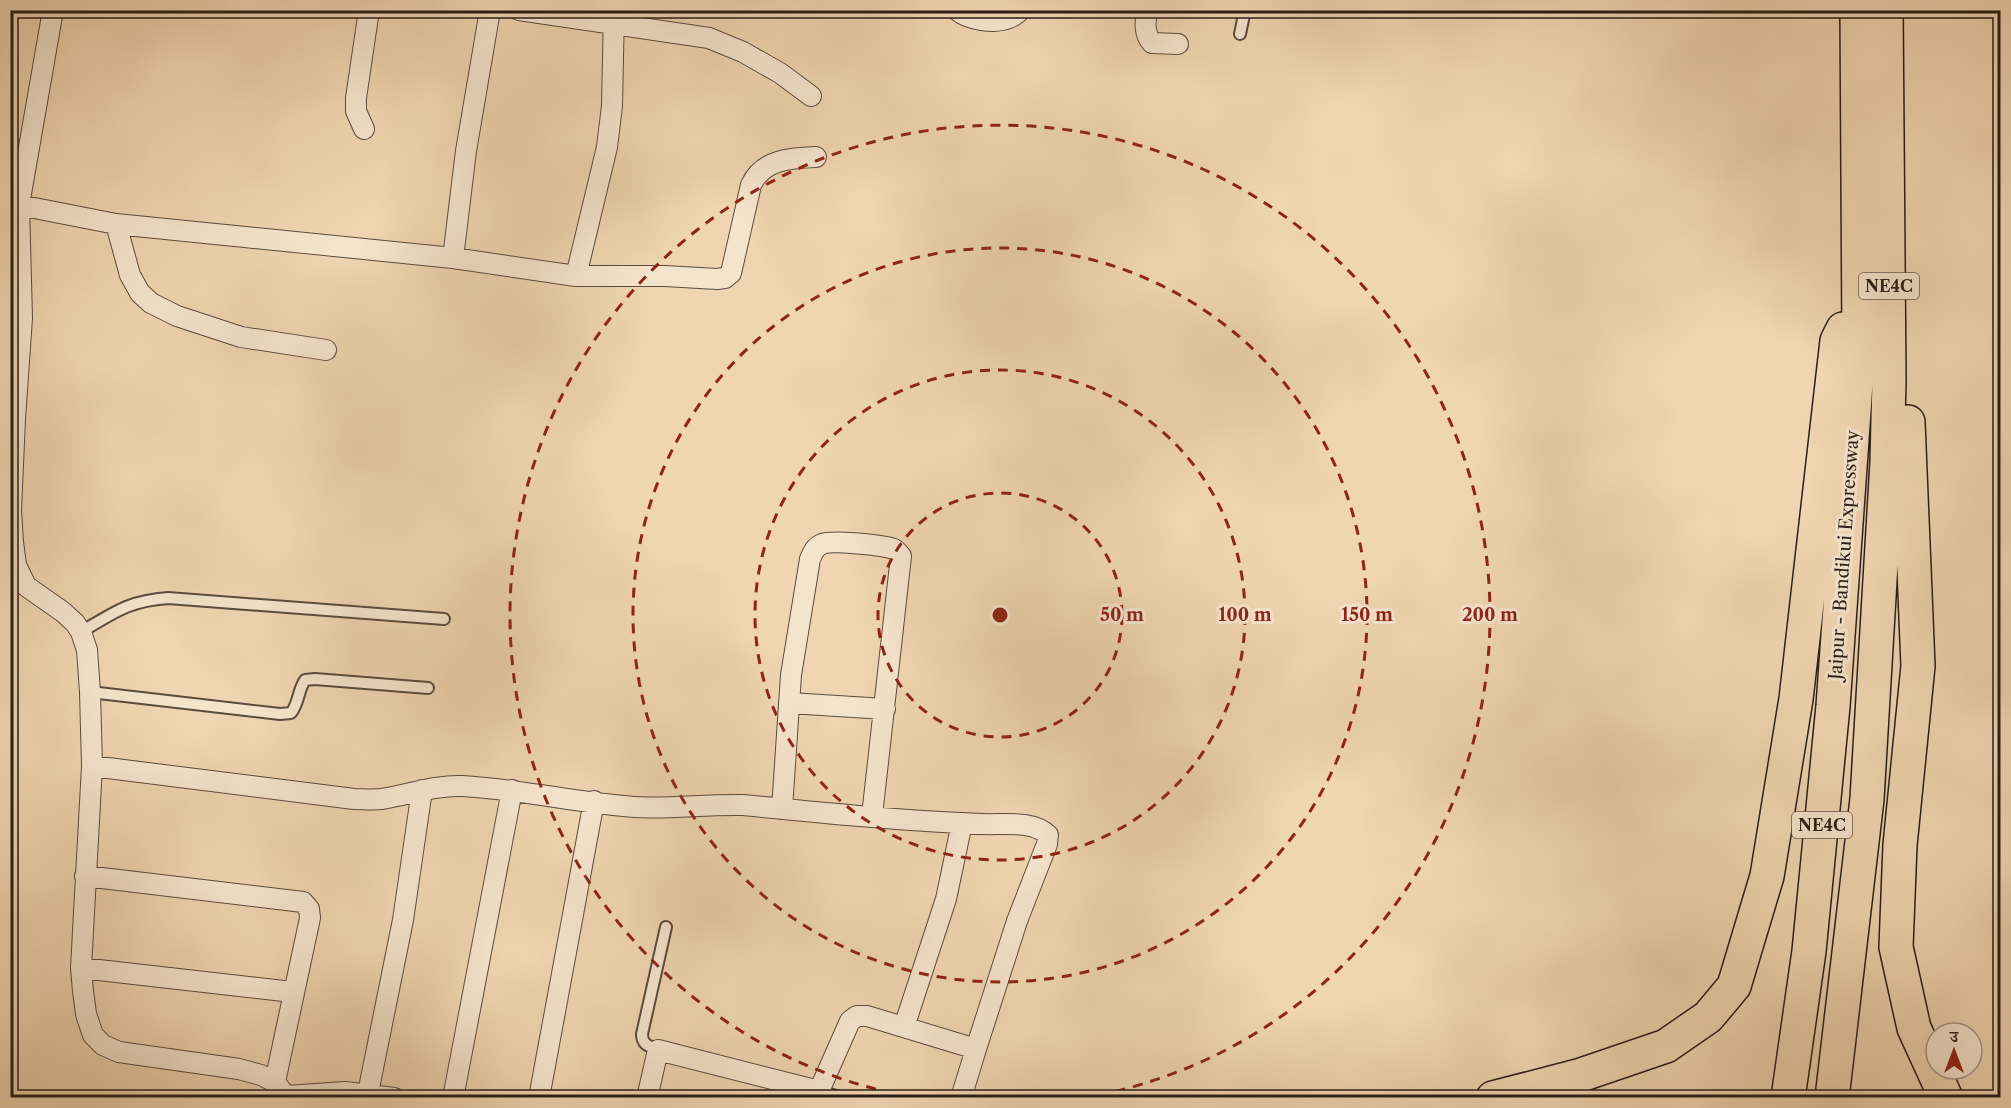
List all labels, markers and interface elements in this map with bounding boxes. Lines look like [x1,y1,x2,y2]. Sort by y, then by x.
road number: NE4C [1859,273,1919,299]
street label: Jaipur - Bandikui Expressway [1824,428,1864,684]
text: 50 m [1100,604,1144,626]
text: 100 m [1218,604,1272,626]
text: 150 m [1341,604,1393,626]
text: 200 m [1462,604,1518,626]
centre of rings [990,605,1010,625]
road number: NE4C [1792,812,1852,838]
north arrow [1924,1021,1984,1081]
text: उ [1949,1026,1960,1046]

